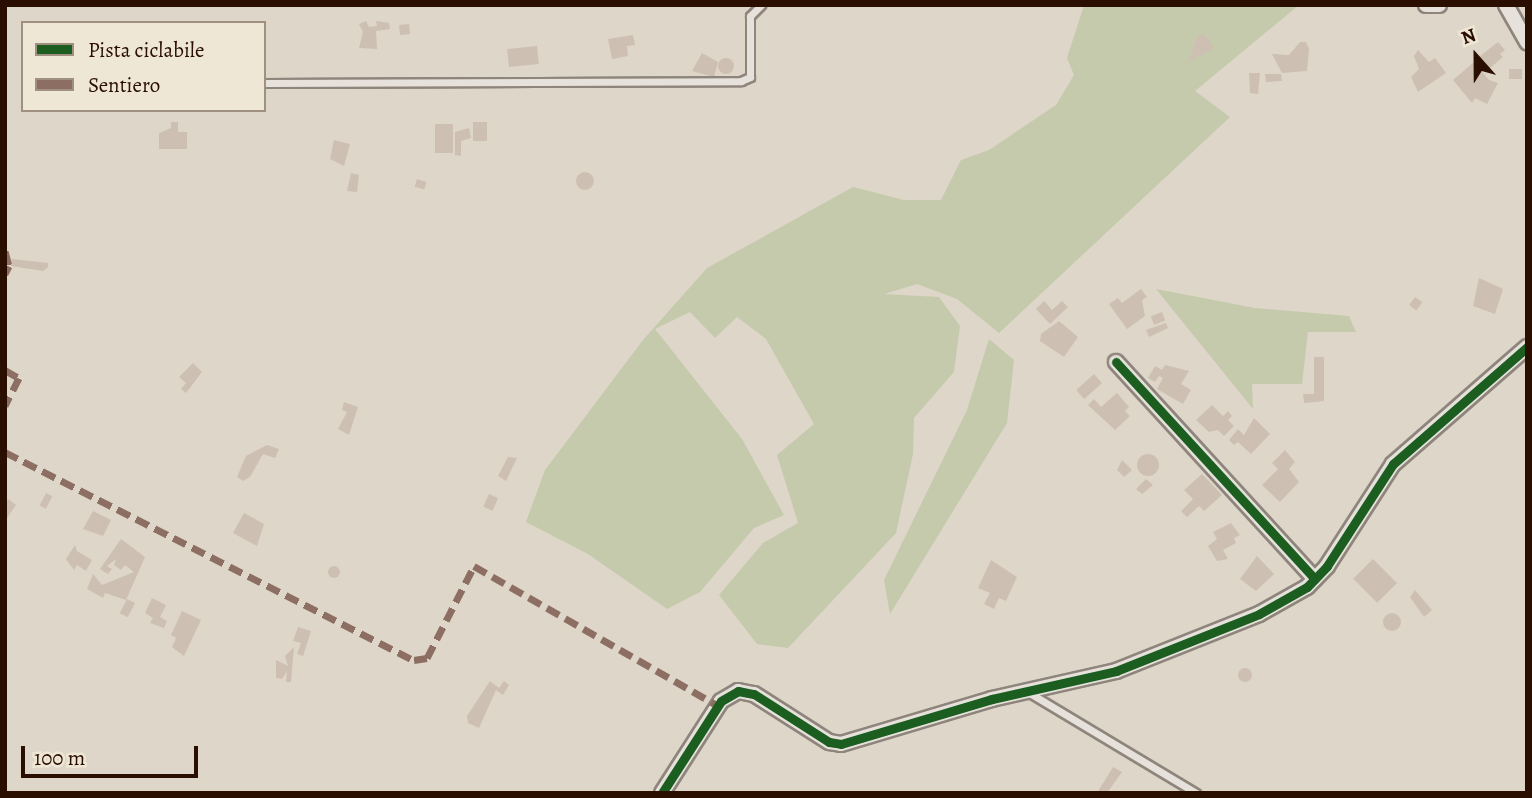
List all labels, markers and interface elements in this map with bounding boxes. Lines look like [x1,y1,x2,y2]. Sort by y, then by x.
legend [21,21,266,112]
north arrow [1441,21,1511,91]
text: N [1457,22,1480,51]
text: Pista ciclabile [88,36,204,64]
text: Sentiero [88,71,160,99]
scale bar [24,732,201,776]
text: 100 m [34,744,85,772]

